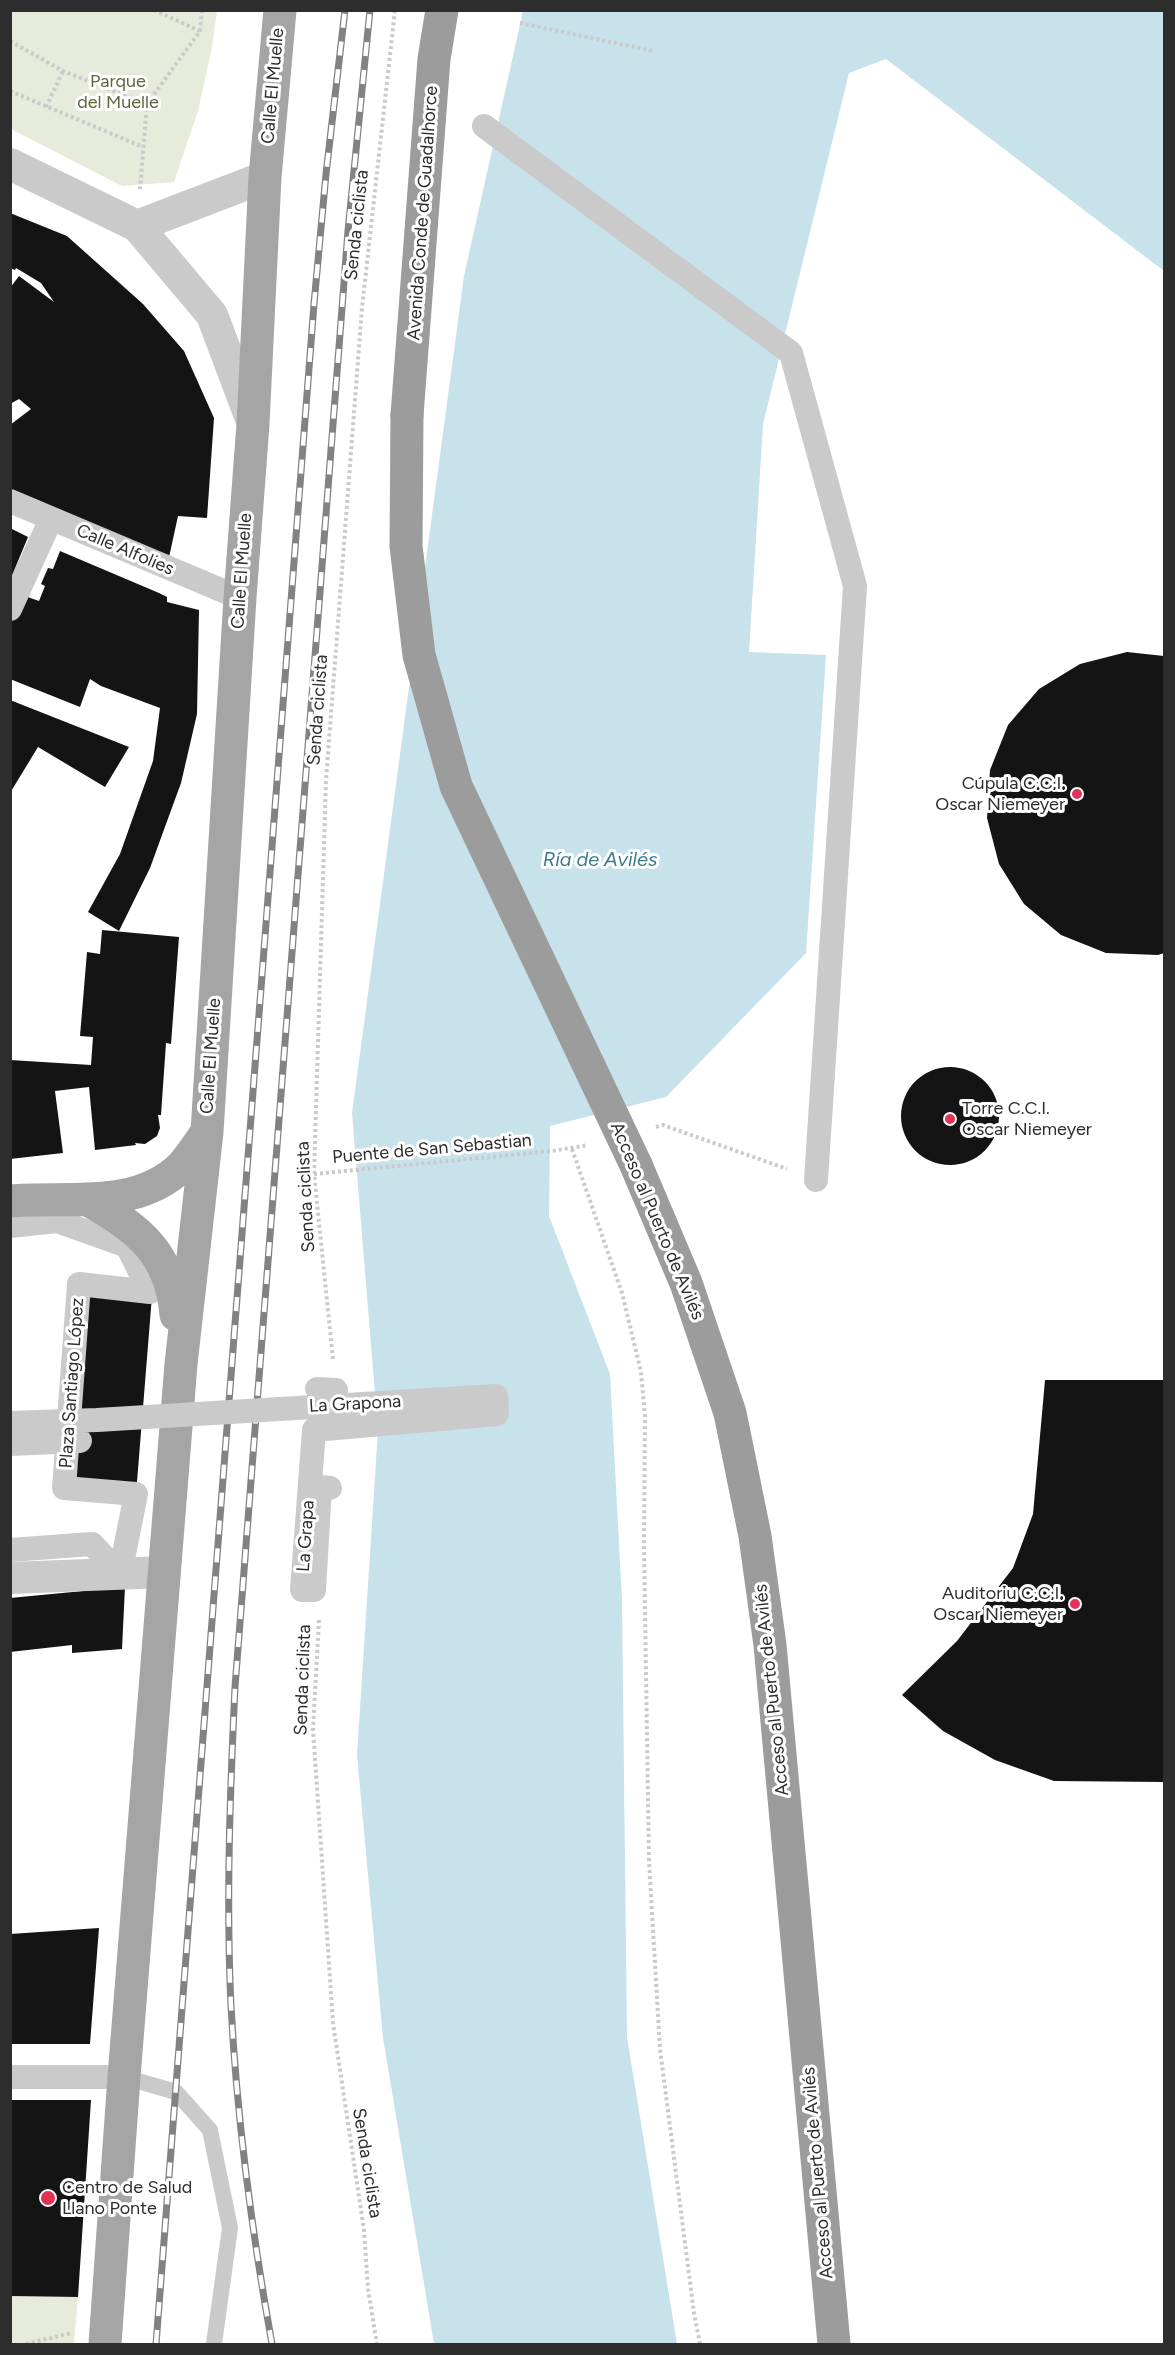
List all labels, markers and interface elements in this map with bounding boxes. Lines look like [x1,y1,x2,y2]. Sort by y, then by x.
street label: Calle El Muelle [257,27,289,145]
park label: Parque del Muelle [77,71,159,113]
street label: Avenida Conde de Guadalhorce [403,85,443,341]
street label: Senda ciclista [340,169,374,281]
street label: Calle El Muelle [227,512,257,630]
street label: Calle Alfolies [73,520,177,580]
street label: Senda ciclista [303,654,333,766]
place label: Cúpula C.C.I. Oscar Niemeyer [935,773,1065,816]
marker: Cúpula C.C.I. Oscar Niemeyer [1070,787,1084,801]
water label: Ría de Avilés [543,848,657,872]
street label: Calle El Muelle [196,997,226,1115]
place label: Torre C.C.I. Oscar Niemeyer [962,1098,1092,1140]
marker: Torre C.C.I. Oscar Niemeyer [943,1112,957,1126]
street label: Acceso al Puerto de Avilés [606,1119,708,1323]
street label: Puente de San Sebastian [331,1130,533,1168]
street label: Senda ciclista [292,1141,320,1253]
street label: Plaza Santiago López [55,1297,89,1469]
street label: La Grapona [308,1391,402,1417]
street label: La Grapa [293,1499,319,1573]
street label: Acceso al Puerto de Avilés [750,1583,794,1797]
place label: Auditoriu C.C.I. Oscar Niemeyer [933,1583,1063,1626]
marker: Auditoriu C.C.I. Oscar Niemeyer [1068,1597,1082,1611]
street label: Senda ciclista [290,1624,316,1736]
street label: Acceso al Puerto de Avilés [798,2066,838,2280]
street label: Senda ciclista [348,2106,386,2220]
place label: Centro de Salud Llano Ponte [62,2177,192,2220]
marker: Centro de Salud Llano Ponte [39,2189,57,2207]

